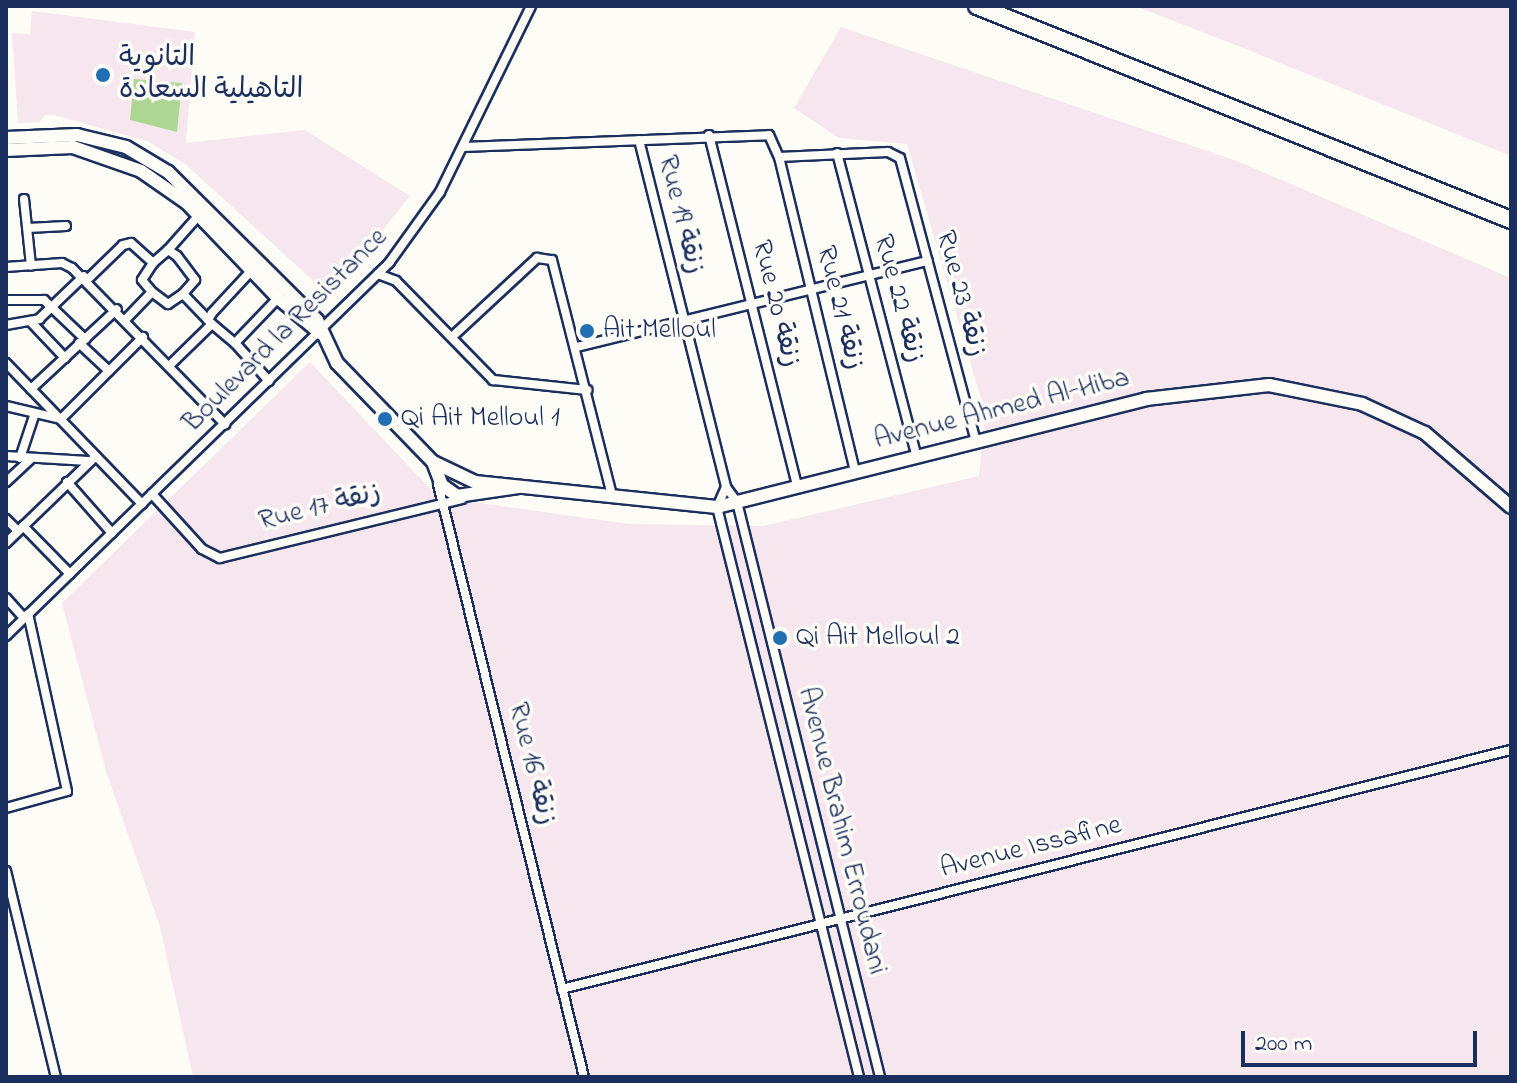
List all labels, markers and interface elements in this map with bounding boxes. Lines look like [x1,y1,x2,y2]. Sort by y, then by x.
place label: التانوية التاهيلية السعادة [119,42,303,108]
marker: التانوية التاهيلية السعادة [94,66,112,84]
street label: Rue 19 زنقة [649,152,711,278]
street label: Boulevard la Resistance [177,222,395,440]
street label: Rue 23 زنقة [927,227,993,361]
street label: Rue 22 زنقة [865,231,931,367]
street label: Rue 20 زنقة [743,237,807,371]
street label: Rue 21 زنقة [807,242,871,374]
place label: Ait Melloul [603,314,716,348]
marker: Ait Melloul [578,322,596,340]
street label: Avenue Ahmed Al-Hiba [871,362,1133,458]
place label: Qi Ait Melloul 1 [401,402,560,436]
marker: Qi Ait Melloul 1 [376,410,394,428]
street label: Rue 17 زنقة [256,477,384,539]
place label: Qi Ait Melloul 2 [796,621,960,655]
marker: Qi Ait Melloul 2 [771,629,789,647]
street label: Avenue Brahim Erroudani [789,684,893,978]
street label: Rue 16 زنقة [500,699,562,829]
street label: Avenue Issafine [937,809,1125,887]
scale bar [1245,1015,1481,1065]
text: 200 m [1255,1027,1312,1062]

